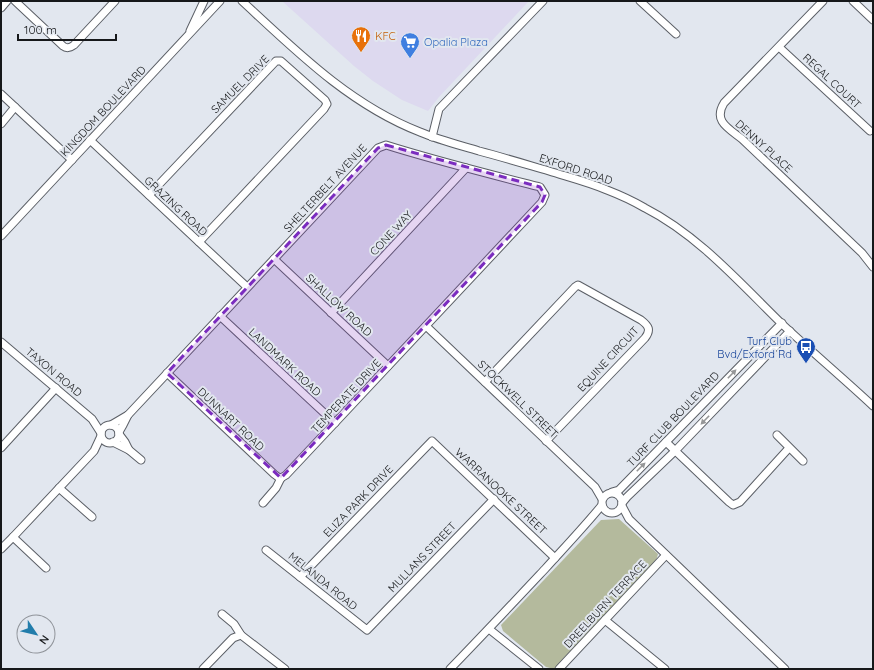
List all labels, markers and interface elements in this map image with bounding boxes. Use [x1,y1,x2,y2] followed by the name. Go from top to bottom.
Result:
[18,16,116,42] scale bar
[24,22,57,37] text: 100 m
[350,25,372,53] restaurant icon: KFC
[375,29,396,43] place label: KFC
[399,31,421,59] supermarket icon: Opalia Plaza
[424,35,488,49] place label: Opalia Plaza
[800,50,864,112] street label: REGAL COURT
[208,52,272,116] street label: SAMUEL DRIVE
[57,63,149,159] street label: KINGDOM BOULEVARD
[732,117,796,175] street label: DENNY PLACE
[280,141,370,235] street label: SHELTERBELT AVENUE
[538,151,615,187] street label: EXFORD ROAD
[142,173,211,239] street label: GRAZING ROAD
[367,208,415,258] street label: CONE WAY
[303,271,375,339] street label: SHALLOW ROAD
[574,323,642,395] street label: EQUINE CIRCUIT
[246,325,324,399] street label: LANDMARK ROAD
[717,334,792,361] place label: Turf Club Bvd/Exford Rd
[795,336,817,364] bus stop icon: Turf Club Bvd/Exford Rd
[23,344,85,400] street label: TAXON ROAD
[308,356,384,436] street label: TEMPERATE DRIVE
[475,357,561,441] street label: STOCKWELL STREET
[624,368,722,469] street label: TURF CLUB BOULEVARD
[727,370,736,379] one-way arrow
[195,384,267,454] street label: DUNNART ROAD
[700,415,710,425] one-way arrow
[452,445,550,537] street label: WARRANOOKE STREET
[320,462,396,540] street label: ELIZA PARK DRIVE
[636,463,646,472] one-way arrow
[385,519,459,595] street label: MULLANS STREET
[286,549,360,613] street label: MELANDA ROAD
[561,557,649,651] street label: DREELBURN TERRACE
[16,614,56,654] north arrow
[36,632,52,647] text: N

